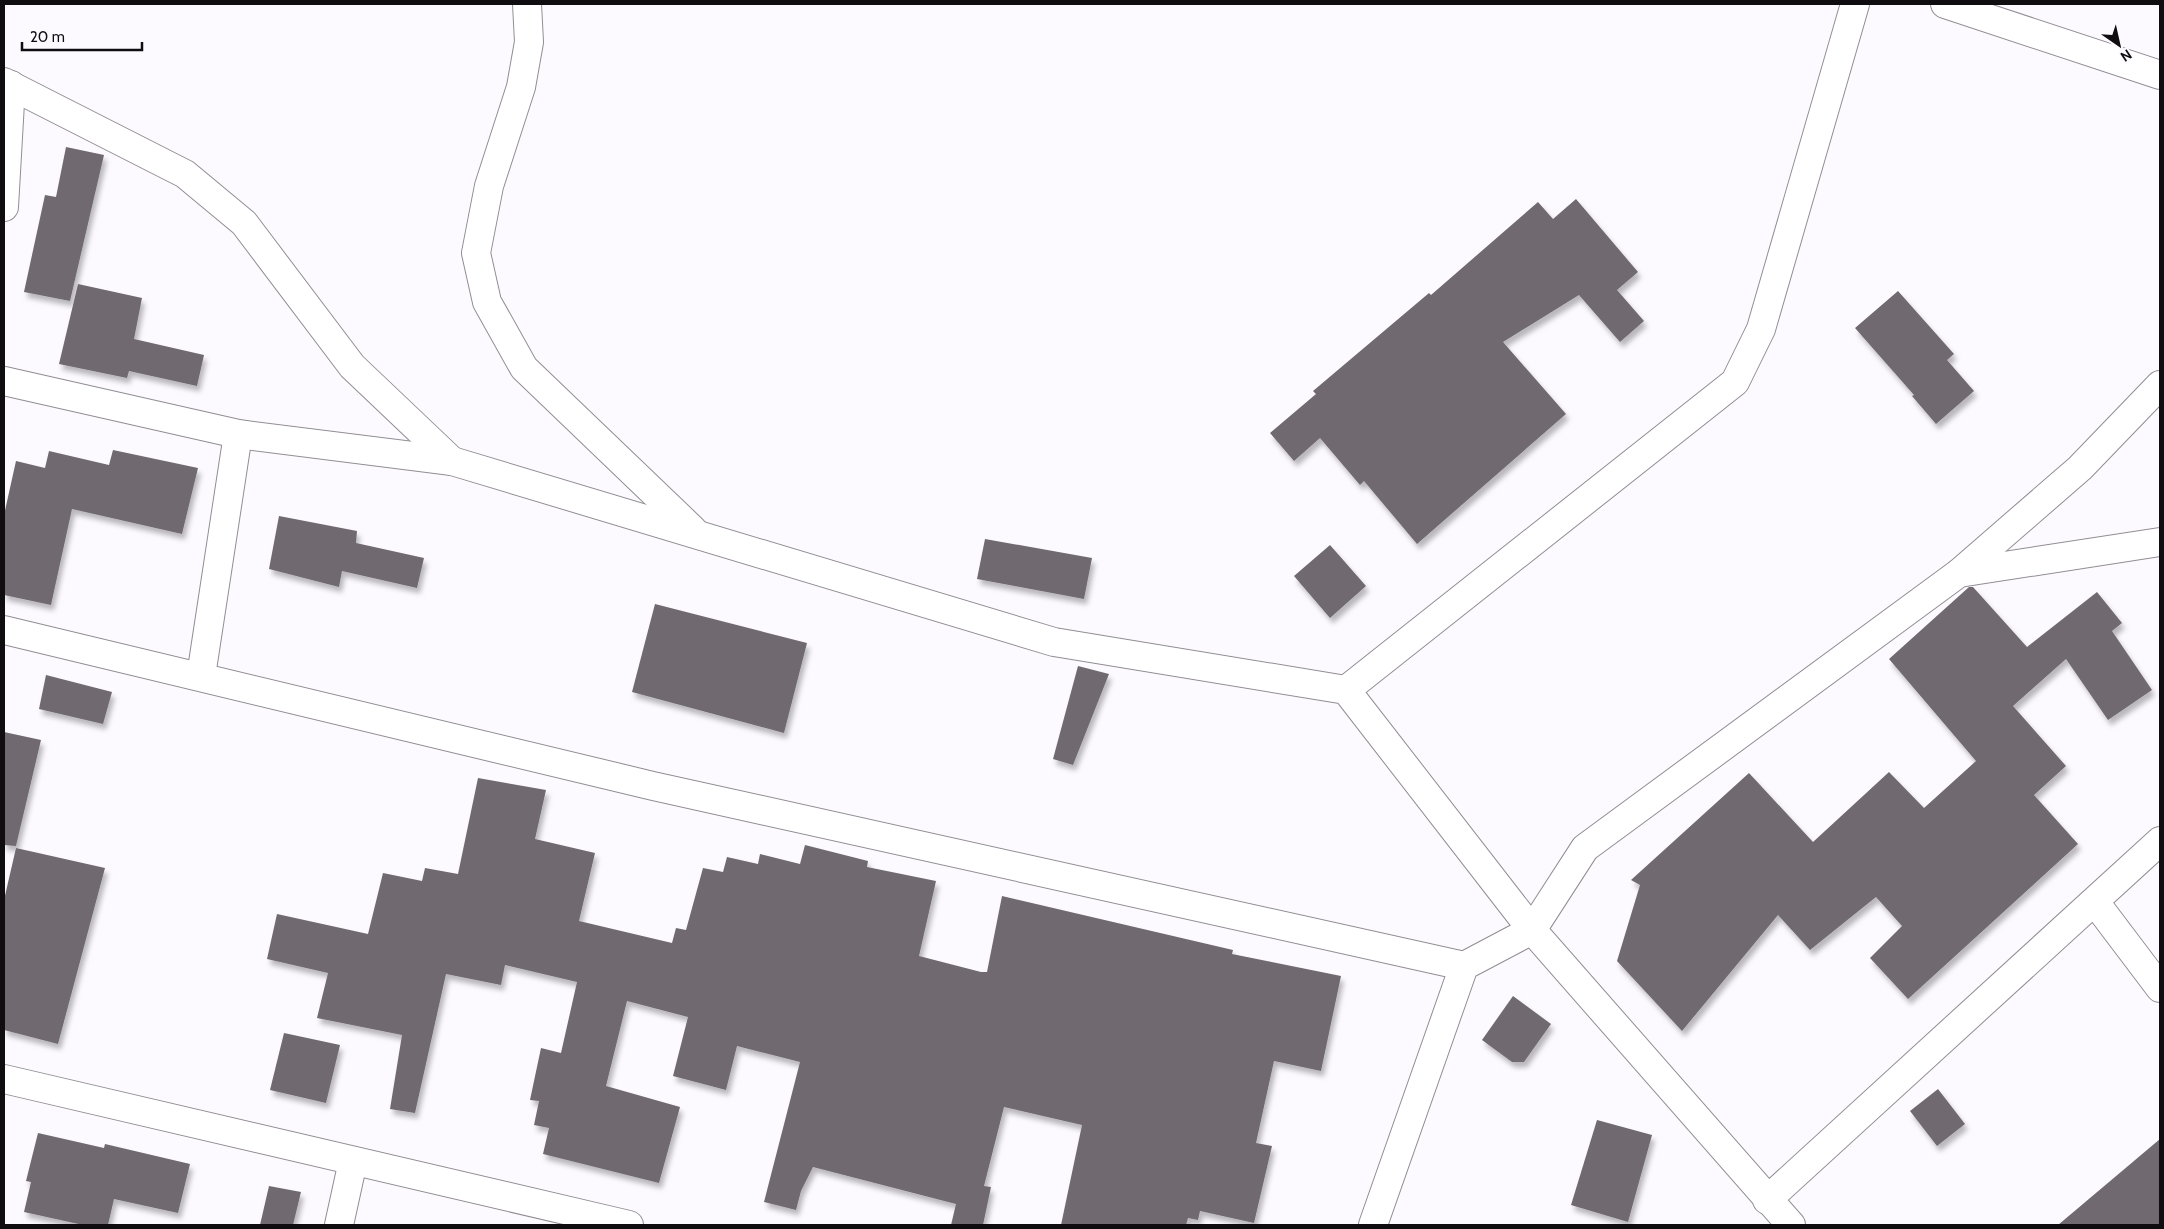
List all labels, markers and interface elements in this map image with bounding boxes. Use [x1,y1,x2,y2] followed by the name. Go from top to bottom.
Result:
[22,20,142,52] scale bar
[2094,20,2144,70] north arrow
[30,28,65,46] text: 20 m
[2117,46,2135,66] text: N

